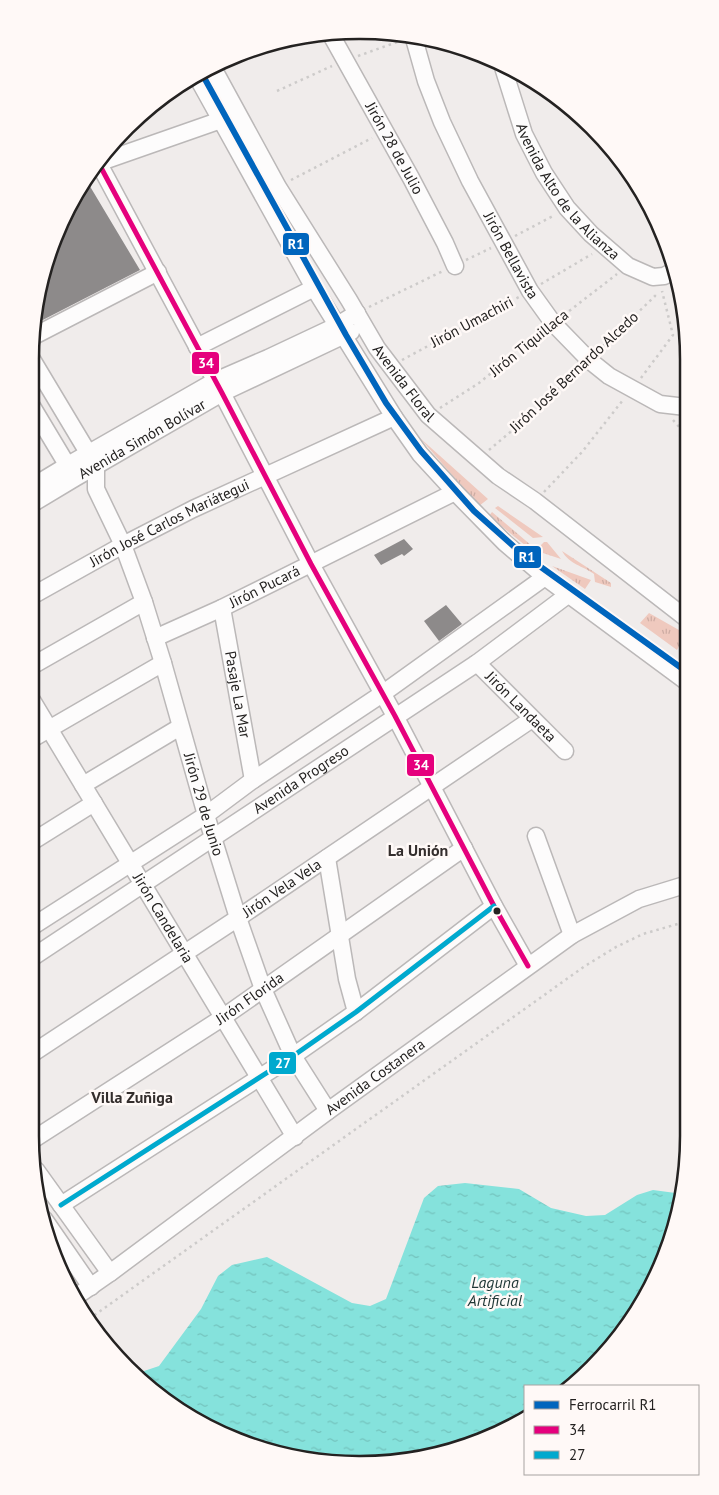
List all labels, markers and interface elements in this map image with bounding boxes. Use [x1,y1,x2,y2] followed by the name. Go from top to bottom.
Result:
[361,98,428,198] street label: Jirón 28 de Julio
[512,121,624,264] street label: Avenida Alto de la Alianza
[479,207,543,303] street label: Jirón Bellavista
[282,232,310,256] line badge: R1
[288,235,304,253] text: R1
[426,292,517,352] street label: Jirón Umachiri
[485,305,572,381] street label: Jirón Tiquillaca
[505,307,642,437] street label: Jirón José Bernardo Alcedo
[369,340,439,426] street label: Avenida Floral
[191,351,220,375] line badge: 34
[198,354,214,372] text: 34
[75,394,209,483] street label: Avenida Simón Bolívar
[85,475,252,571] street label: Jirón José Carlos Mariátegui
[513,545,542,569] line badge: R1
[519,548,535,566] text: R1
[225,561,303,612] street label: Jirón Pucará
[221,649,255,740] street label: Pasaje La Mar
[481,666,561,746] street label: Jirón Landaeta
[249,741,352,818] street label: Avenida Progreso
[180,749,228,858] street label: Jirón 29 de Junio
[406,753,435,777] line badge: 34
[413,756,429,774] text: 34
[388,840,448,860] district label: La Unión
[238,854,325,922] street label: Jirón Vela Vela
[129,868,198,966] street label: Jirón Candelaria
[492,906,502,916] unlabelled marker
[211,968,287,1029] street label: Jirón Florida
[321,1034,428,1119] street label: Avenida Costanera
[268,1051,297,1075] line badge: 27
[275,1054,291,1072] text: 27
[90,1087,173,1107] district label: Villa Zuñiga
[467,1272,523,1310] water label: Laguna Artificial
[524,1385,699,1475] legend
[569,1395,657,1414] text: Ferrocarril R1
[569,1420,585,1439] text: 34
[569,1445,585,1464] text: 27

